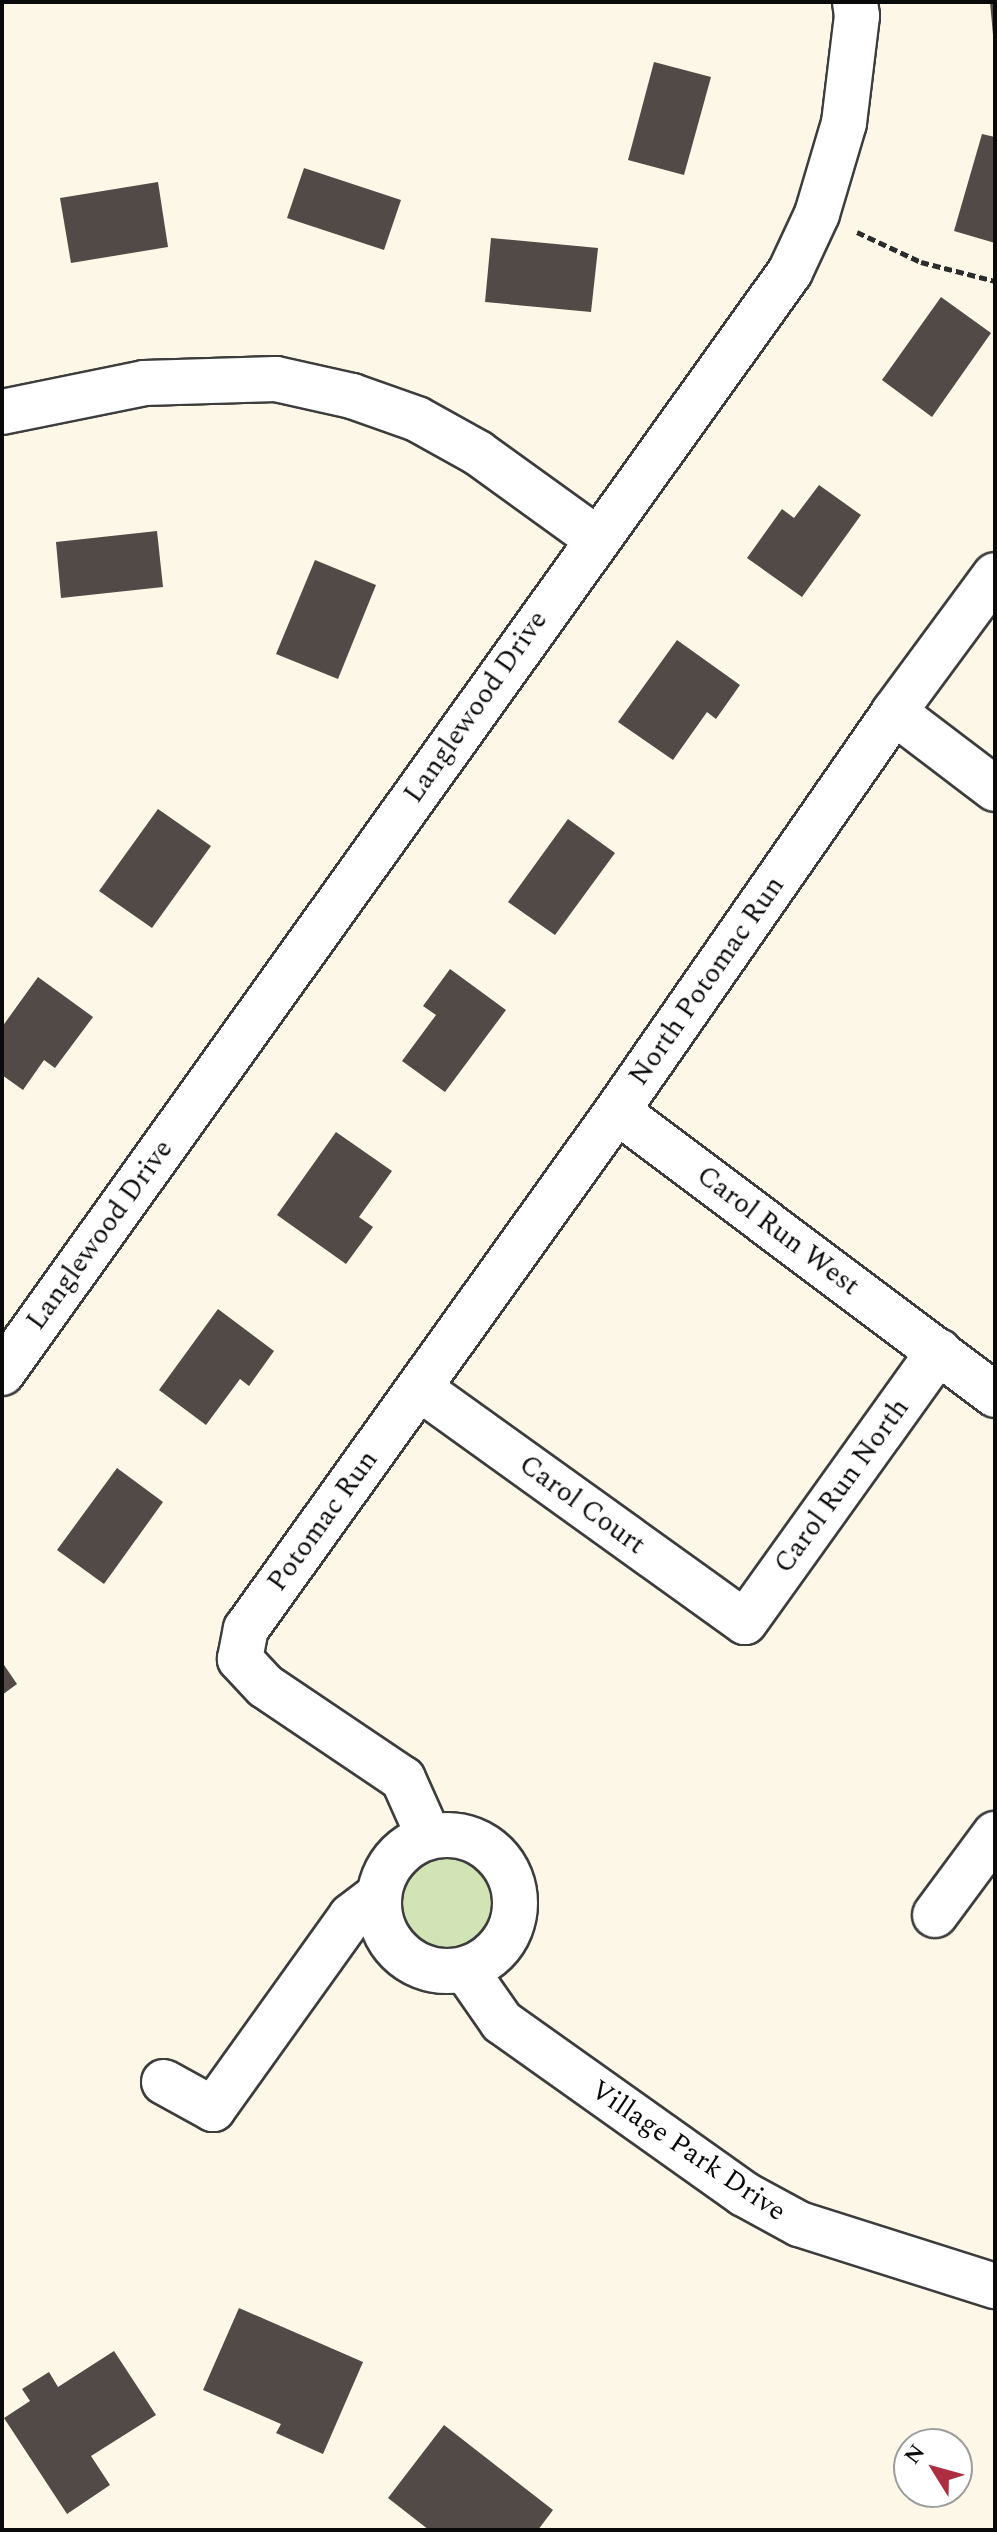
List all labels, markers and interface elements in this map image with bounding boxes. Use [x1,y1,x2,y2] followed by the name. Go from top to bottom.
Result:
[397,604,555,810] street label: Langlewood Drive
[622,870,792,1092] street label: North Potomac Run
[20,1133,180,1337] street label: Langlewood Drive
[690,1159,866,1303] street label: Carol Run West
[767,1392,917,1580] street label: Carol Run North
[261,1444,385,1598] street label: Potomac Run
[512,1448,652,1562] street label: Carol Court
[584,2073,792,2229] street label: Village Park Drive
[893,2428,973,2508] north arrow
[896,2437,934,2472] text: N

